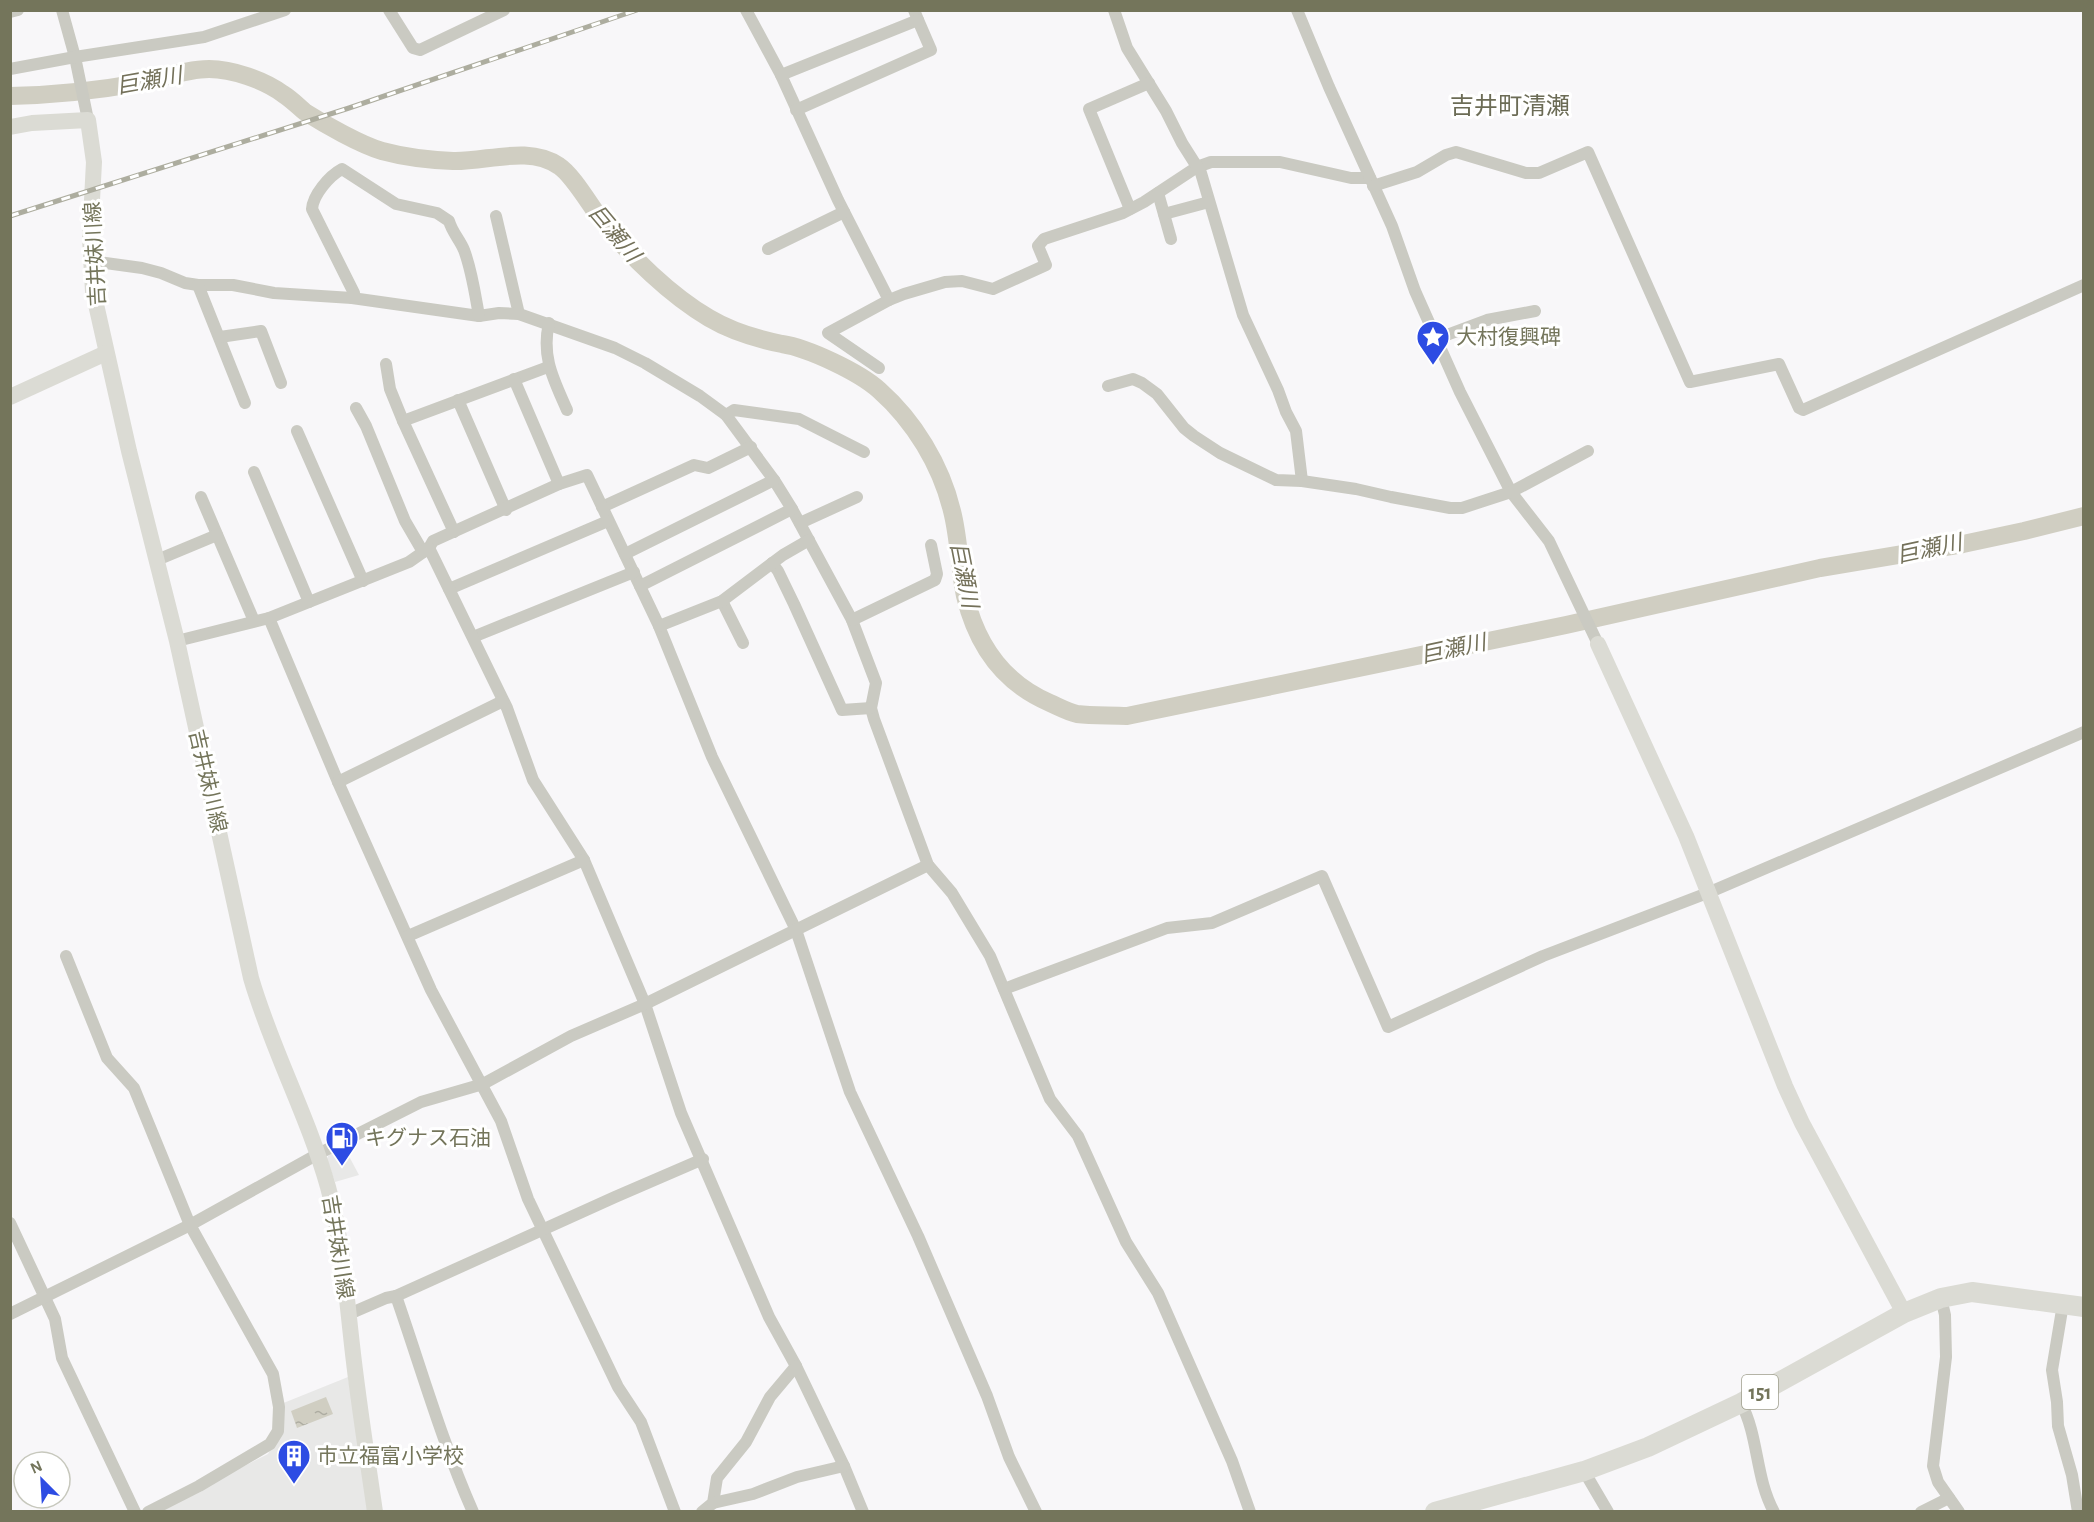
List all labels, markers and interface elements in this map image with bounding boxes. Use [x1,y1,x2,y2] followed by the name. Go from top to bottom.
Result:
[115,63,186,98] water label: 巨瀬川
[1450,93,1570,119] district label: 吉井町清瀬
[81,201,109,307] street label: 吉井妹川線
[585,201,646,268] water label: 巨瀬川
[1415,319,1451,366] place icon: 大村復興碑
[1456,326,1561,348] place label: 大村復興碑
[1894,530,1966,567] water label: 巨瀬川
[947,540,982,612] water label: 巨瀬川
[1418,630,1490,667] water label: 巨瀬川
[185,727,231,835] street label: 吉井妹川線
[324,1120,360,1167] fuel station icon: キグナス石油
[365,1127,491,1149] place label: キグナス石油
[319,1193,357,1301] street label: 吉井妹川線
[1742,1375,1778,1409] road number: 151
[276,1438,312,1485] building icon: 市立福富小学校
[317,1445,464,1467] place label: 市立福富小学校
[12,1450,72,1510] north arrow
[28,1458,45,1477] text: N

